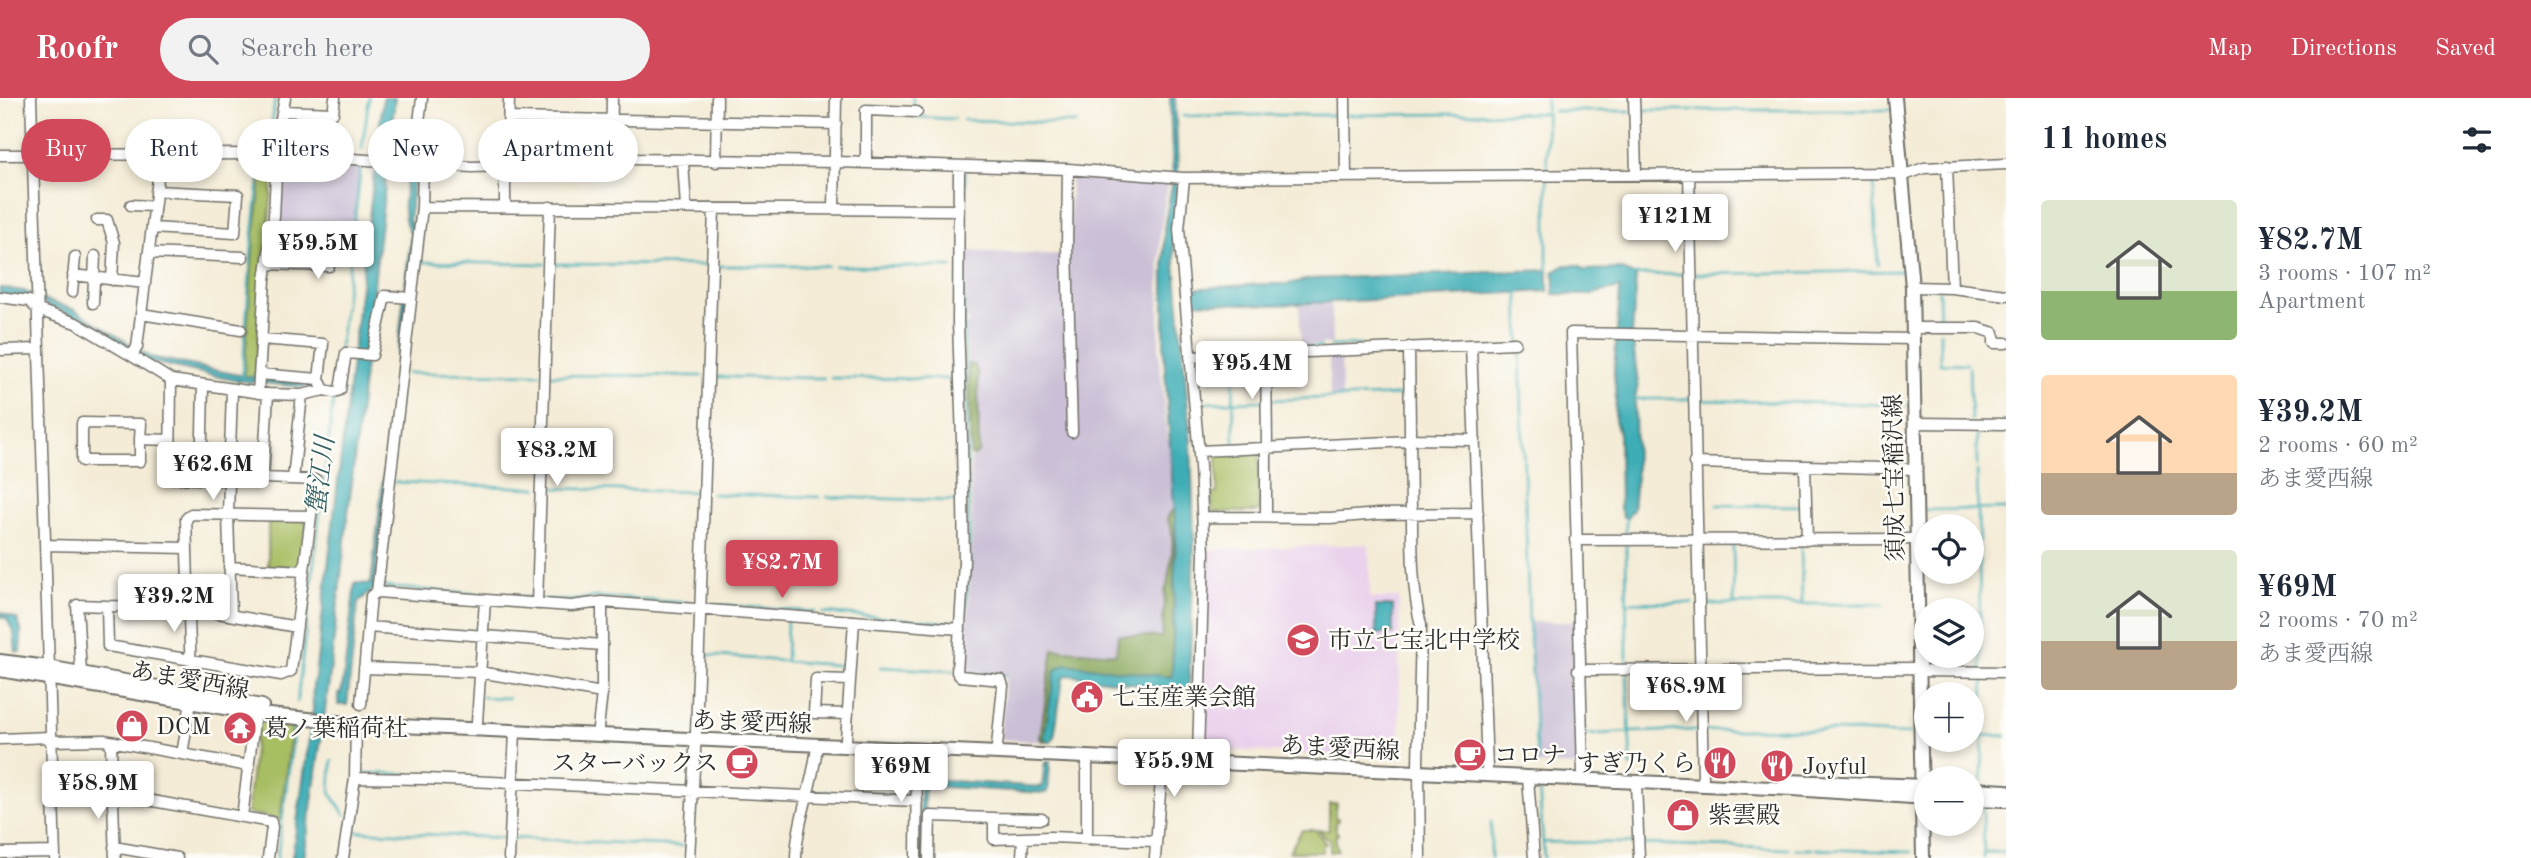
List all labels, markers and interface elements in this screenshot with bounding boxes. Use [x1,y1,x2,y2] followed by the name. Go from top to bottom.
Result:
[160,18,650,81] search box
[184,30,222,68] icon: search
[35,33,118,66] text: Roofr
[240,36,373,62] text: Search here
[2208,37,2252,61] text: Map
[2290,37,2397,61] text: Directions
[2435,37,2496,61] text: Saved
[21,119,111,182] chip: Buy
[125,119,223,182] chip: Rent
[237,119,354,182] chip: Filters
[368,119,464,182] chip: New
[478,119,638,182] chip: Apartment
[2458,121,2496,159] icon: filters
[2041,125,2167,155] text: 11 homes
[1626,194,1724,254] pin: ¥121M
[1638,205,1712,228] text: ¥121M
[261,222,375,281] pin: ¥59.5M
[2258,226,2363,256] text: ¥82.7M
[2097,228,2181,312] icon: home
[278,232,358,255] text: ¥59.5M
[2258,262,2431,285] text: 3 rooms · 107 m²
[2258,290,2366,313] text: Apartment
[1195,342,1309,401] pin: ¥95.4M
[1212,352,1292,375] text: ¥95.4M
[1880,394,1909,562] street label: 須成七宝稲沢線
[2258,398,2363,428] text: ¥39.2M
[2097,403,2181,487] icon: home
[500,428,614,488] pin: ¥83.2M
[302,432,340,516] water label: 蟹江川
[2258,434,2418,457] text: 2 rooms · 60 m²
[517,439,597,462] text: ¥83.2M
[156,442,270,502] pin: ¥62.6M
[173,453,253,476] text: ¥62.6M
[2258,468,2373,491] text: あま愛西線
[1914,514,1984,836] map controls
[1914,514,1984,584] button: locate
[725,540,839,600] pin: ¥82.7M
[742,551,822,574] text: ¥82.7M
[2258,573,2337,603] text: ¥69M
[117,574,231,634] pin: ¥39.2M
[2097,578,2181,662] icon: home
[134,585,214,608] text: ¥39.2M
[1914,598,1984,668] button: layers
[2258,609,2418,632] text: 2 rooms · 70 m²
[1284,621,1322,659] school or university icon: 市立七宝北中学校
[1328,627,1520,654] place label: 市立七宝北中学校
[2258,643,2373,666] text: あま愛西線
[128,657,251,704] street label: あま愛西線
[1629,664,1743,724] pin: ¥68.9M
[1646,675,1726,698] text: ¥68.9M
[1068,678,1106,716] public building icon: 七宝産業会館
[1914,682,1984,752] button: +
[1112,684,1256,711] place label: 七宝産業会館
[113,707,151,745] shop icon: DCM
[692,707,812,738] street label: あま愛西線
[221,709,259,747] temple icon: 葛ノ葉稲荷社
[264,715,408,742] place label: 葛ノ葉稲荷社
[156,716,211,740] place label: DCM
[1279,732,1401,765] street label: あま愛西線
[1451,736,1489,774] cafe icon: コロナ
[1117,740,1231,799] pin: ¥55.9M
[723,744,761,782] cafe icon: スターバックス
[860,744,942,804] pin: ¥69M
[1494,744,1566,769] place label: コロナ
[1701,744,1739,782] restaurant icon: すぎ乃くら
[1758,747,1796,785] restaurant icon: Joyful
[1134,750,1214,773] text: ¥55.9M
[1576,751,1696,777] place label: すぎ乃くら
[551,752,718,777] place label: スターバックス
[871,755,931,778] text: ¥69M
[1802,756,1867,780] place label: Joyful
[41,762,155,821] pin: ¥58.9M
[1914,766,1984,836] button: −
[58,772,138,795] text: ¥58.9M
[1664,796,1702,834] shop icon: 紫雲殿
[1708,802,1780,829] place label: 紫雲殿

